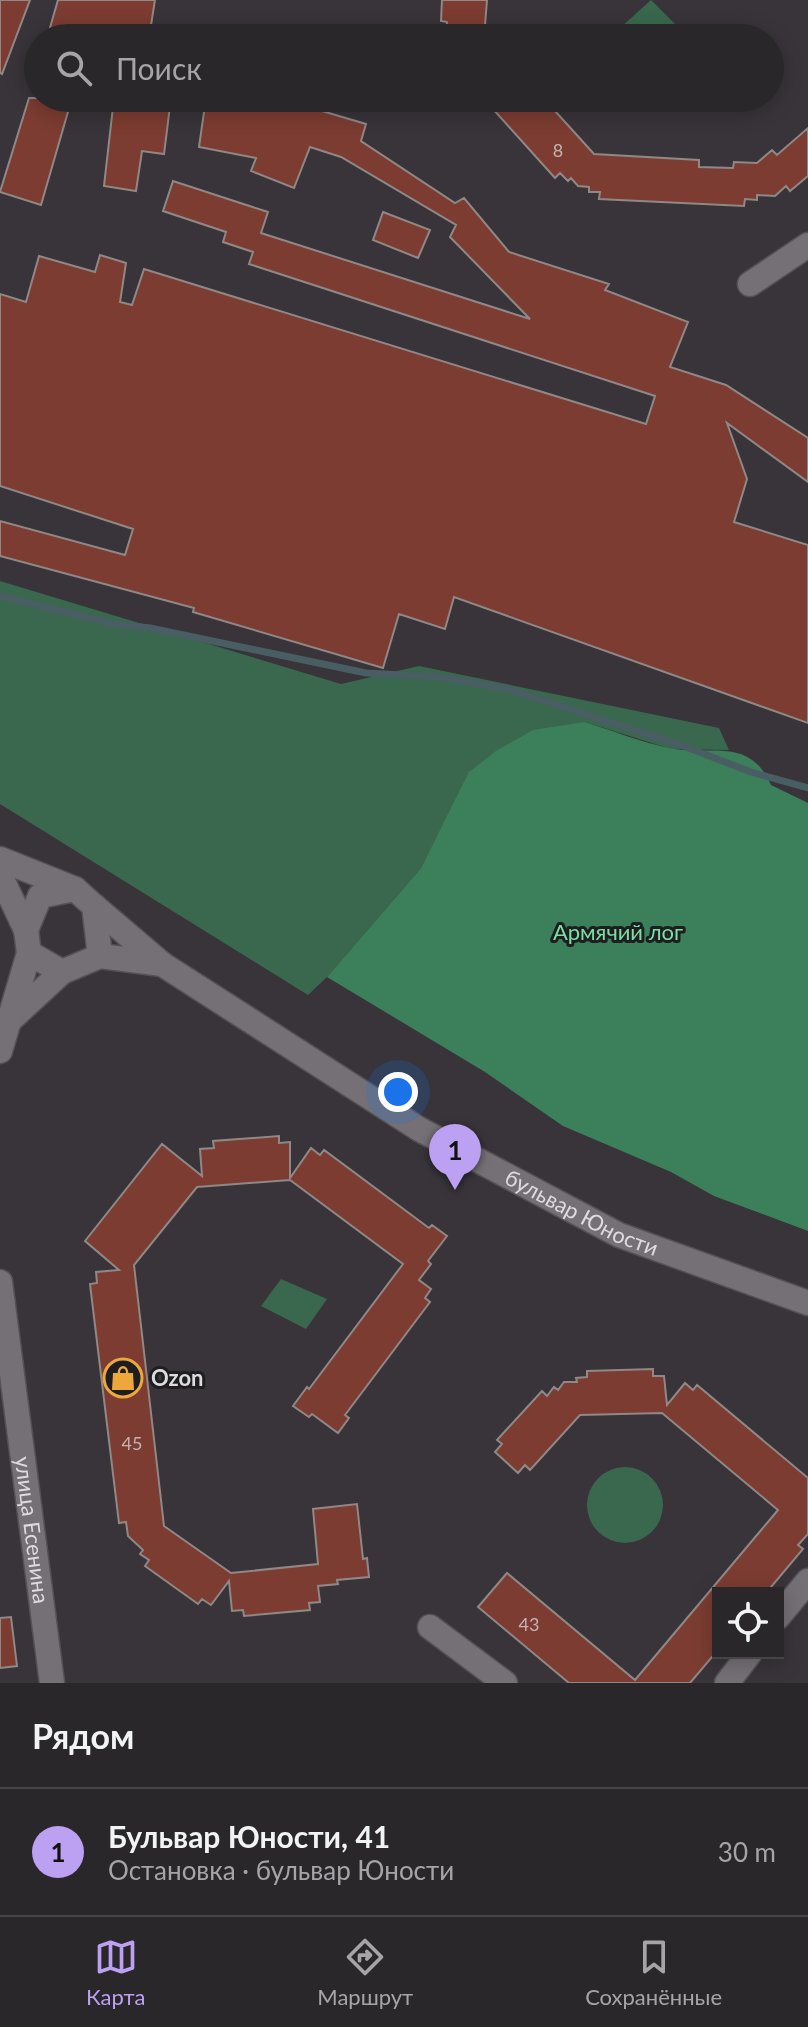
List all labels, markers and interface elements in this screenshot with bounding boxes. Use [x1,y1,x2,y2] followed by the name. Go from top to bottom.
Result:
[24,24,784,112] search box
[52,46,96,90] icon: search
[116,50,202,86] text: Поиск
[553,139,563,161] house number: 8
[553,918,683,945] park label: Армячий лог
[378,1072,418,1112] your location
[429,1124,481,1190] pin: 1
[501,1163,662,1261] street label: бульвар Юности
[102,1357,144,1399] shop icon: Ozon
[151,1364,204,1391] place label: Ozon
[122,1432,142,1454] house number: 45
[10,1455,56,1605] street label: улица Есенина
[712,1587,784,1659] map controls
[712,1587,784,1659] button: locate
[519,1613,539,1635] house number: 43
[32,1715,134,1756] text: Рядом
[108,1818,390,1854] text: Бульвар Юности, 41
[50,1836,66,1868] text: 1
[718,1836,776,1868] text: 30 m
[108,1854,454,1886] text: Остановка · бульвар Юности
[86,1935,145,2010] tab: Карта
[317,1935,413,2010] tab: Маршрут
[585,1935,722,2010] tab: Сохранённые

